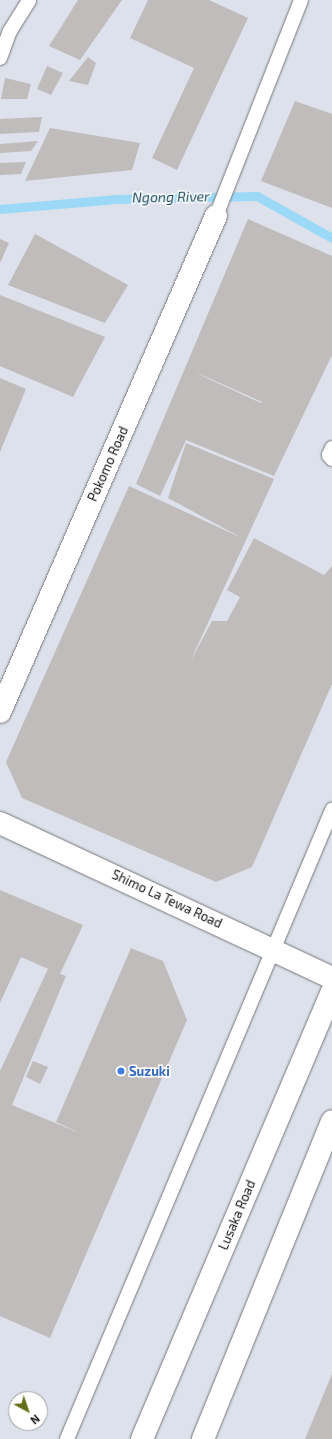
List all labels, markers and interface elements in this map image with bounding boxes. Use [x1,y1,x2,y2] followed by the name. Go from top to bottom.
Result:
[132,188,210,206] water label: Ngong River
[85,424,131,504] street label: Pokomo Road
[109,867,225,931] street label: Shimo La Tewa Road
[129,1063,170,1079] place label: Suzuki
[116,1066,126,1076] marker: Suzuki
[215,1178,259,1252] street label: Lusaka Road
[8,1391,48,1431] north arrow
[28,1412,43,1427] text: N

